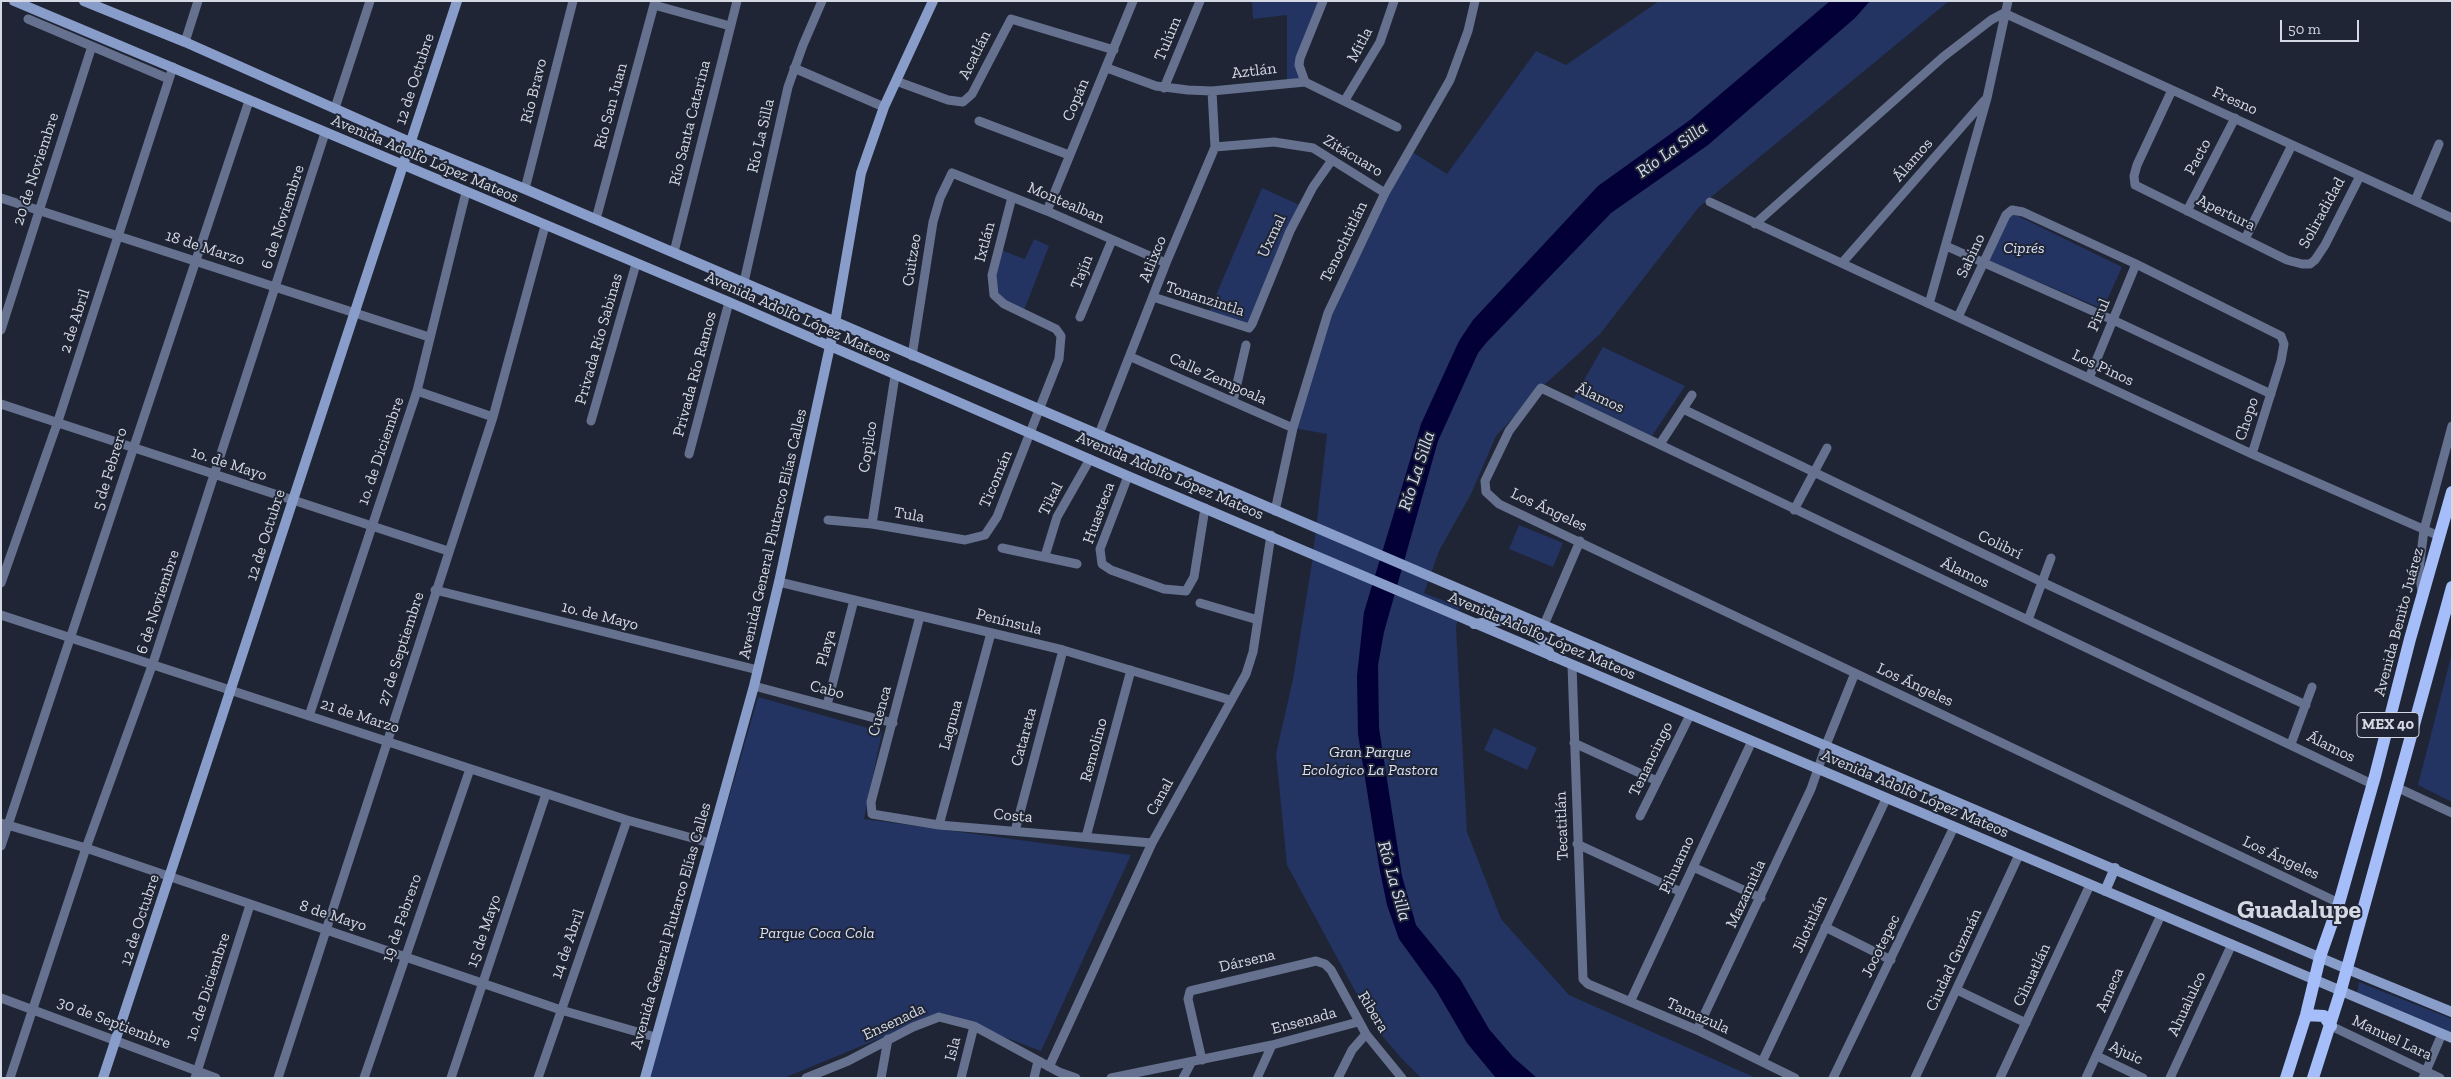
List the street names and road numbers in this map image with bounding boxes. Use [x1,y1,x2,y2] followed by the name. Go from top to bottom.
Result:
[1150,14,1186,64] street label: Tulúm
[1343,24,1377,66] street label: Mitla
[955,27,995,83] street label: Acatlán
[391,31,439,127] street label: 12 de Octubre
[517,57,551,125] street label: Río Bravo
[665,58,715,188] street label: Río Santa Catarina
[1231,59,1277,83] street label: Aztlán
[590,61,632,151] street label: Río San Juan
[1059,76,1093,124] street label: Copán
[2209,83,2261,119] street label: Fresno
[743,97,779,175] street label: Río La Silla
[9,110,63,228] street label: 20 de Noviembre
[328,111,522,207] street label: Avenida Adolfo López Mateos
[1320,131,1386,181] street label: Zitácuaro
[1889,134,1937,186] street label: Álamos
[2181,136,2215,178] street label: Pacto
[257,163,309,271] street label: 6 de Noviembre
[2295,174,2349,252] street label: Soliradidad
[1025,178,1107,228] street label: Montealban
[2194,191,2258,235] street label: Apertura
[1316,198,1372,286] street label: Tenochtitlán
[1254,211,1290,261] street label: Uxmal
[970,220,1000,264] street label: Ixtlán
[163,226,247,270] street label: 18 de Marzo
[1952,231,1990,281] street label: Sabino
[898,232,926,288] street label: Cuitzeo
[1135,233,1171,285] street label: Atlixco
[1067,252,1097,292] street label: Tajín
[702,267,894,367] street label: Avenida Adolfo López Mateos
[571,271,627,407] street label: Privada Río Sabinas
[1163,277,1247,321] street label: Tonanzintla
[56,287,94,355] street label: 2 de Abril
[2084,296,2114,334] street label: Pirul
[669,309,721,439] street label: Privada Río Ramos
[2069,345,2137,391] street label: Los Pinos
[1166,349,1270,409] street label: Calle Zempoala
[1573,378,1627,418] street label: Álamos
[354,394,408,508] street label: 1o. de Diciembre
[2231,395,2263,443] street label: Chopo
[735,407,811,661] street label: Avenida General Plutarco Elías Calles
[854,420,882,474] street label: Copilco
[88,425,132,513] street label: 5 de Febrero
[1073,428,1267,524] street label: Avenida Adolfo López Mateos
[189,443,269,485] street label: 1o. de Mayo
[975,447,1017,511] street label: Ticomán
[1035,479,1067,519] street label: Tikal
[1079,480,1119,546] street label: Huasteca
[1508,484,1590,536] street label: Los Ángeles
[242,487,290,583] street label: 12 de Octubre
[892,503,926,527] street label: Tula
[1975,526,2025,564] street label: Colibrí
[2370,546,2428,698] street label: Avenida Benito Juárez
[132,548,184,656] street label: 6 de Noviembre
[1938,553,1992,593] street label: Álamos
[1445,588,1639,684] street label: Avenida Adolfo López Mateos
[374,590,428,708] street label: 27 de Septiembre
[560,597,640,635] street label: 1o. de Mayo
[974,605,1044,639] street label: Península
[812,628,840,668] street label: Playa
[1874,659,1956,711] street label: Los Ángeles
[808,676,846,704] street label: Cabo
[864,684,896,738] street label: Cuenca
[318,694,402,738] street label: 21 de Marzo
[935,698,967,752] street label: Laguna
[1007,706,1041,768] street label: Catarata
[2357,712,2419,738] road number: MEX 40
[1076,716,1112,784] street label: Remolino
[1625,719,1677,799] street label: Tenancingo
[2304,727,2358,767] street label: Álamos
[1818,746,2012,842] street label: Avenida Adolfo López Mateos
[1142,775,1178,819] street label: Canal
[1551,791,1573,861] street label: Tecatitlán
[626,800,716,1052] street label: Avenida General Plutarco Elías Calles
[993,805,1033,827] street label: Costa
[2240,832,2322,884] street label: Los Ángeles
[1655,833,1699,897] street label: Pihuamo
[1722,857,1770,931] street label: Mazamitla
[378,871,426,965] street label: 19 de Febrero
[116,872,164,968] street label: 12 de Octubre
[463,892,505,970] street label: 15 de Mayo
[1788,892,1832,956] street label: Jilotitlán
[297,896,369,936] street label: 8 de Mayo
[547,906,589,982] street label: 14 de Abril
[1922,906,1986,1014] street label: Ciudad Guzmán
[1857,911,1905,981] street label: Jocotepec
[181,930,235,1044] street label: 1o. de Diciembre
[2009,940,2055,1010] street label: Cihuatlán
[1217,945,1277,977] street label: Dársena
[2092,965,2128,1015] street label: Ameca
[2164,969,2210,1039] street label: Ahualulco
[1353,988,1393,1036] street label: Ribera
[55,993,173,1053] street label: 30 de Septiembre
[1663,994,1733,1038] street label: Tamazula
[860,999,928,1045] street label: Ensenada
[1269,1003,1339,1039] street label: Ensenada
[2349,1011,2435,1065] street label: Manuel Lara
[941,1035,965,1063] street label: Isla
[2106,1037,2146,1069] street label: Ajuic

